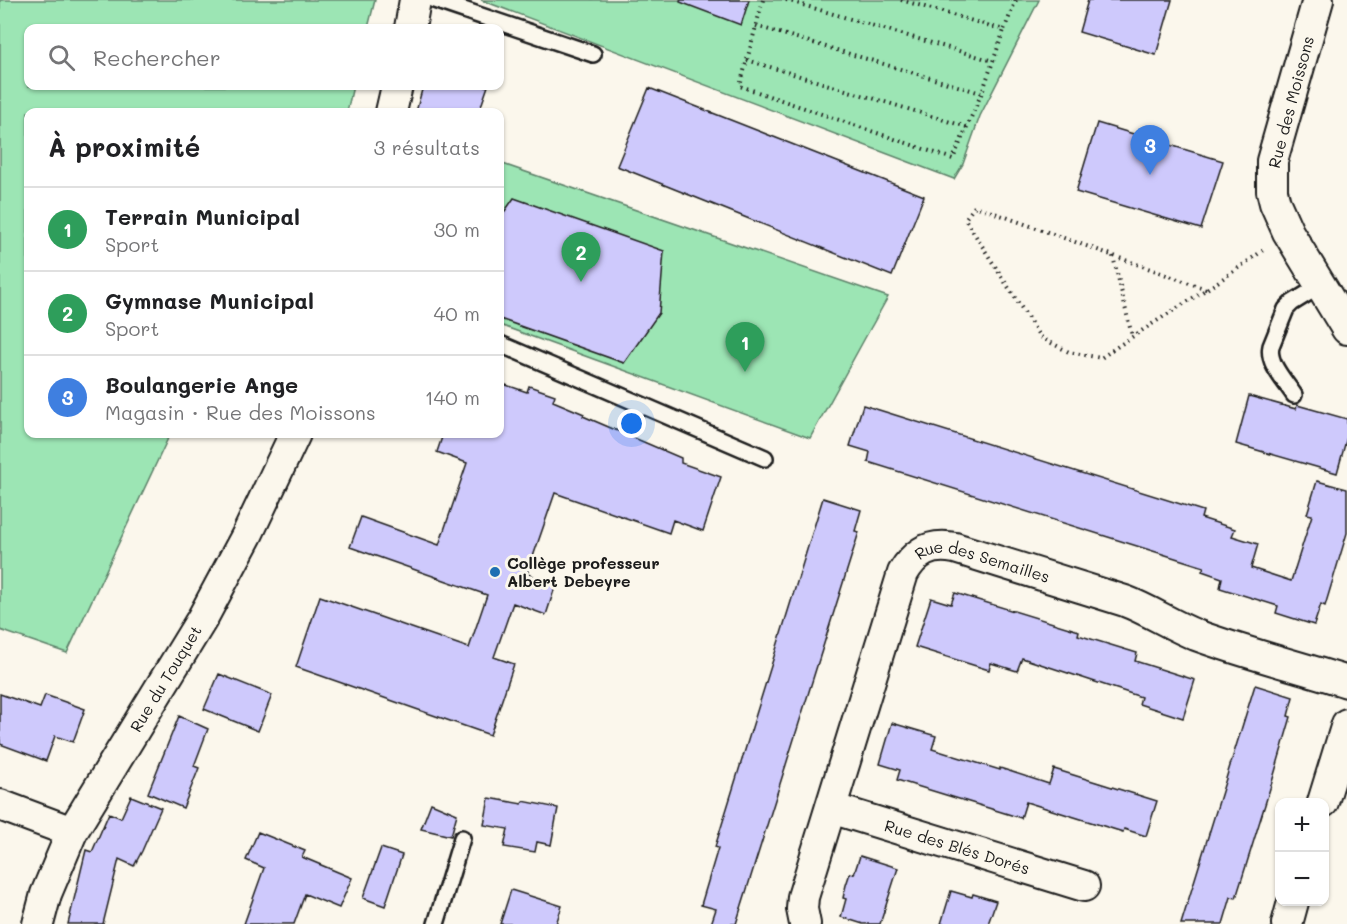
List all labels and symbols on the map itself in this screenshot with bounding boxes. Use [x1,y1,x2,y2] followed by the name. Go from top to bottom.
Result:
[1263,34,1318,170] street label: Rue des Moissons
[1130,126,1170,175] pin: 3
[562,232,600,282] pin: 2
[726,322,764,372] pin: 1
[617,409,646,438] your location
[910,535,1052,587] street label: Rue des Semailles
[507,552,660,591] place label: Collège professeur Albert Debeyre
[488,565,502,579] marker: Collège professeur Albert Debeyre
[125,621,206,736] street label: Rue du Touquet
[882,814,1032,879] street label: Rue des Blés Dorés

